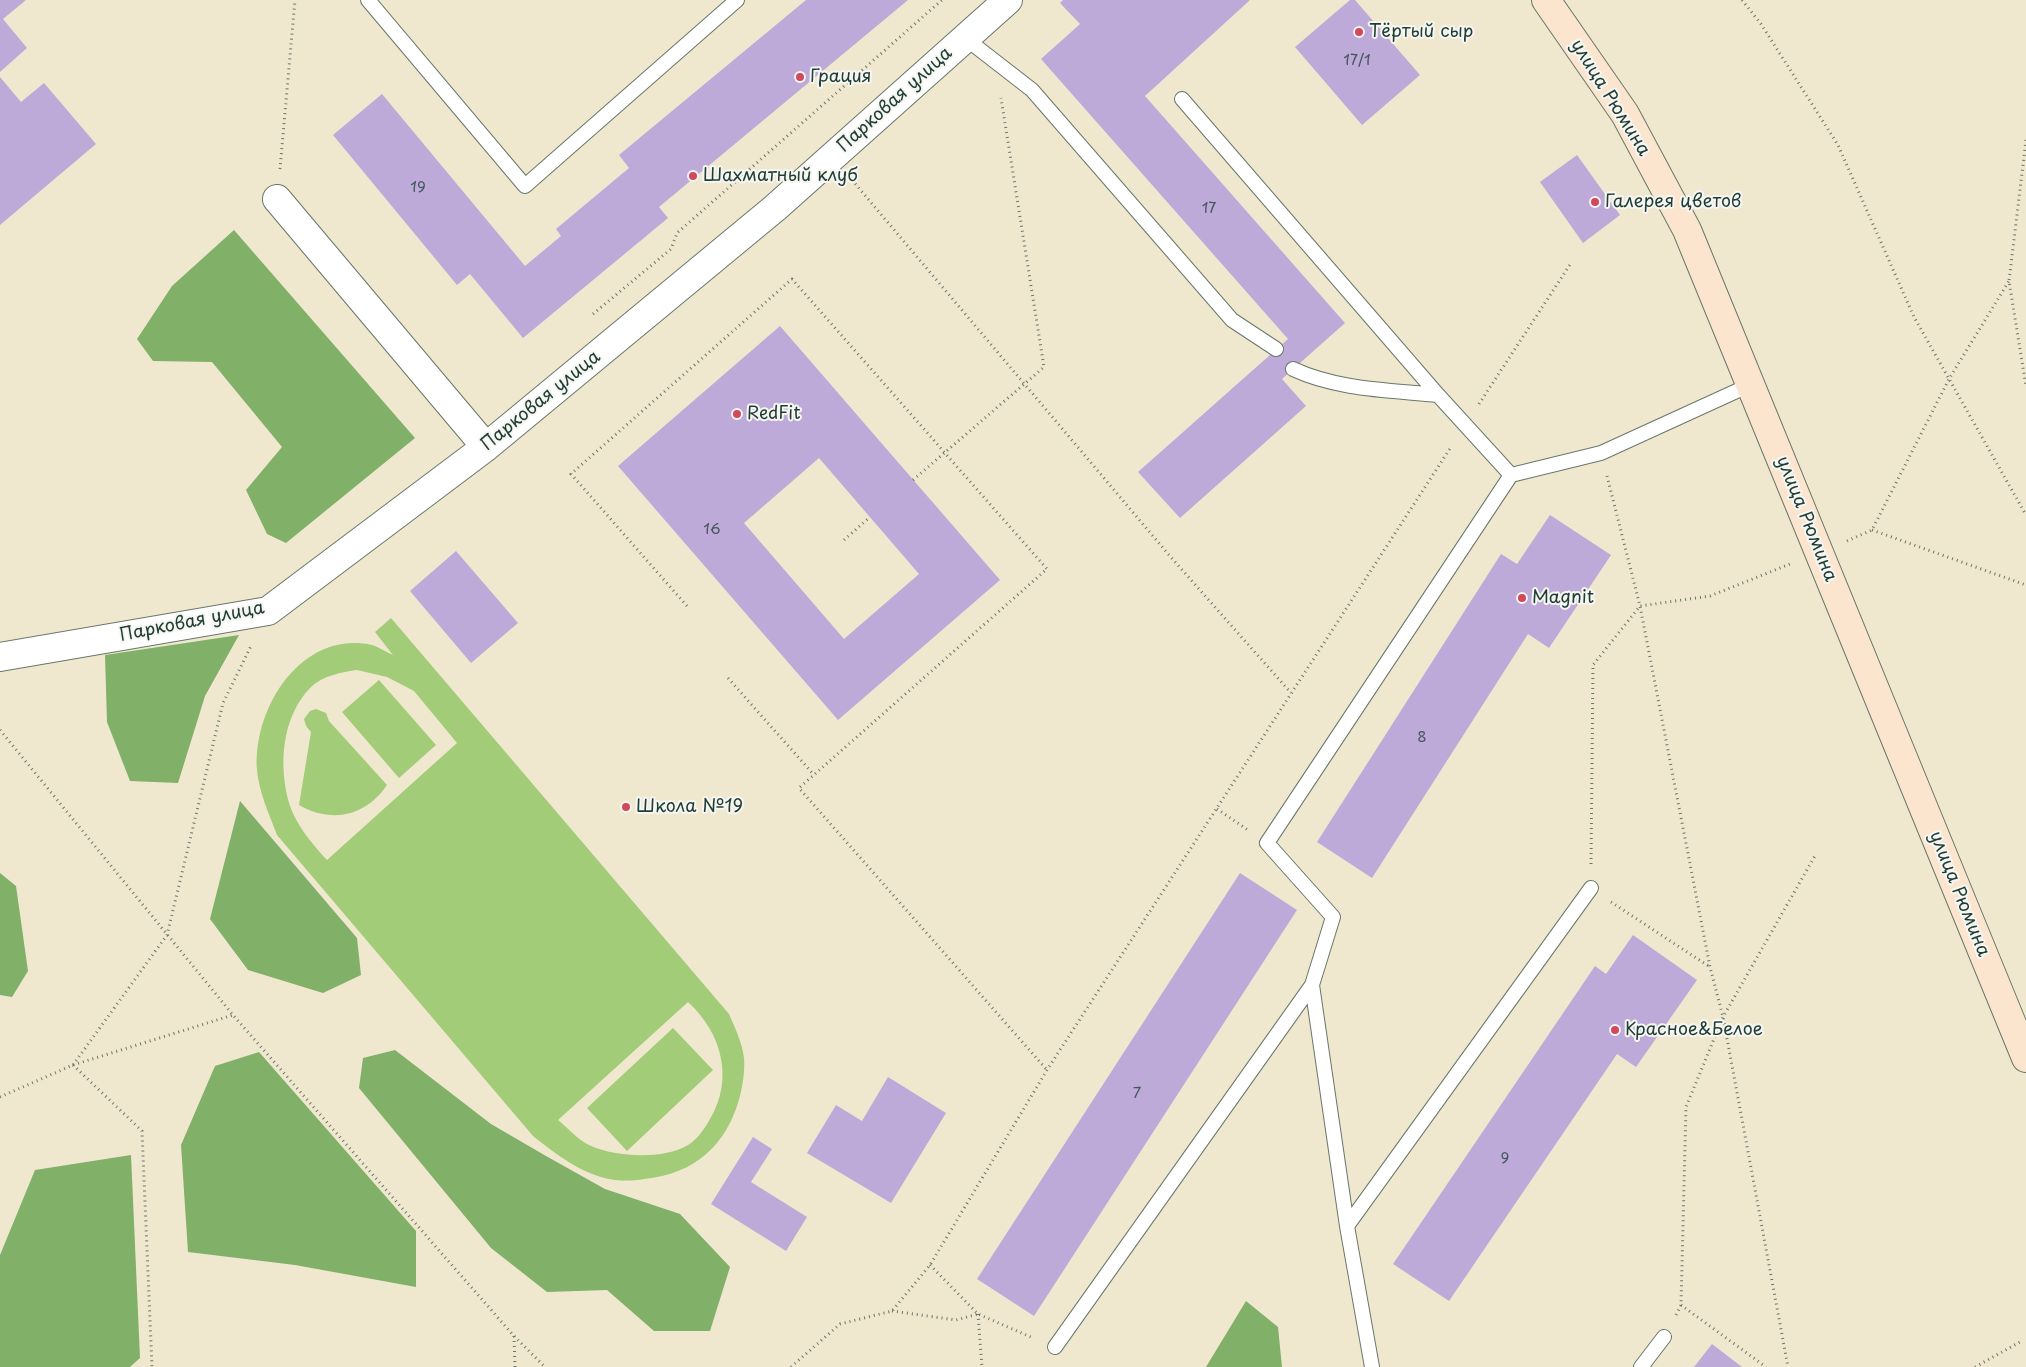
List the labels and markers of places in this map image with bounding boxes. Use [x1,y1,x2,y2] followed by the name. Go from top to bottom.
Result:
[1369,21,1473,43] place label: Тёртый сыр
[1353,26,1365,38] marker: Тёртый сыр
[810,66,872,88] place label: Грация
[794,71,806,83] marker: Грация
[703,165,858,187] place label: Шахматный клуб
[687,170,699,182] marker: Шахматный клуб
[1605,191,1741,213] place label: Галерея цветов
[1589,196,1601,208] marker: Галерея цветов
[747,403,800,425] place label: RedFit
[731,408,743,420] marker: RedFit
[1532,587,1594,609] place label: Magnit
[1516,592,1528,604] marker: Magnit
[636,796,743,818] place label: Школа №19
[620,801,632,813] marker: Школа №19
[1625,1019,1763,1041] place label: Красное&Белое
[1609,1024,1621,1036] marker: Красное&Белое

